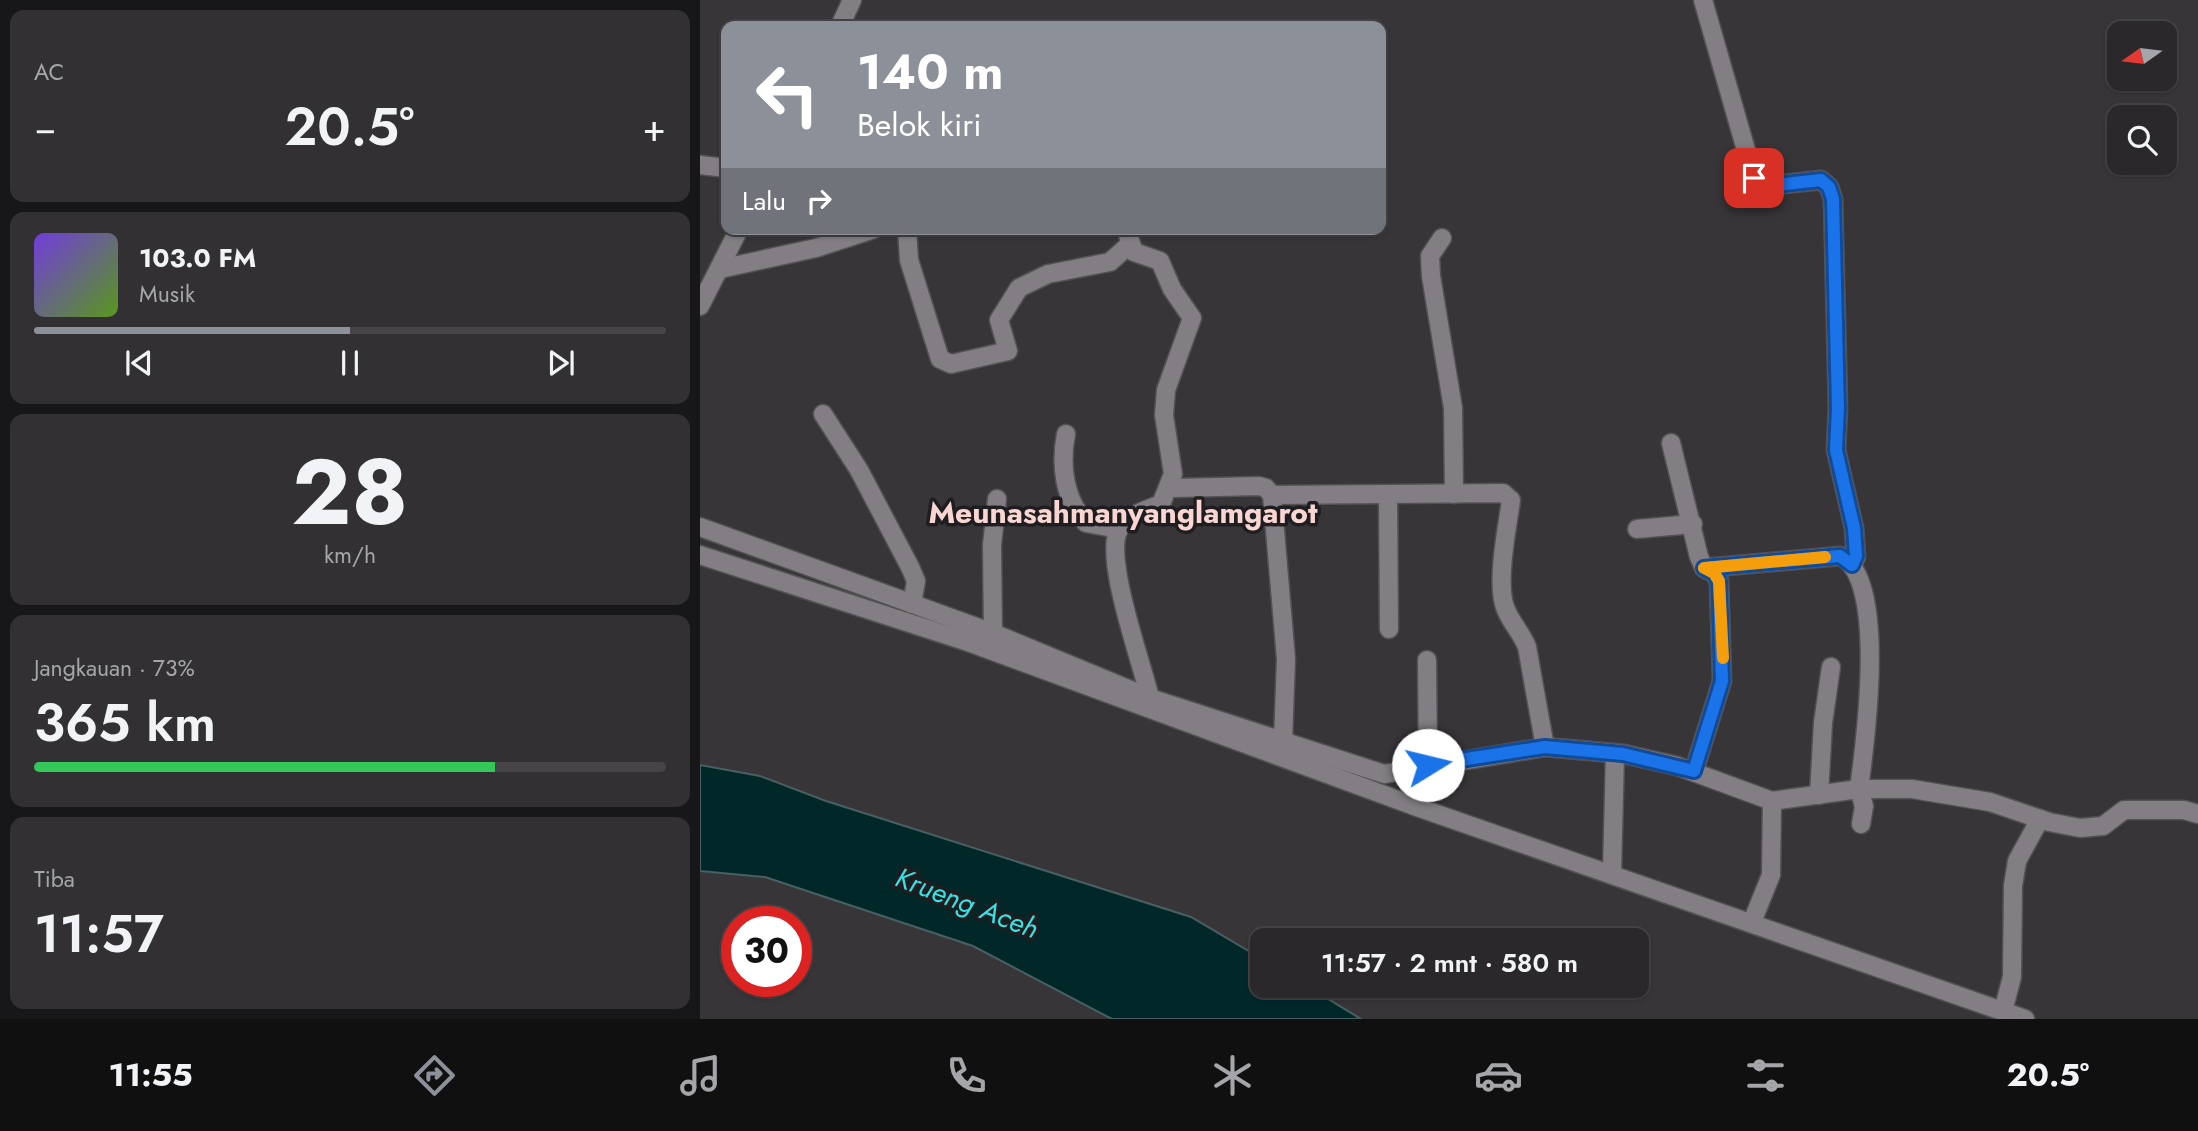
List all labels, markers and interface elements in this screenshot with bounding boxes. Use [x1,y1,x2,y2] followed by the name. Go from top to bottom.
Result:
[2107,21,2177,91] north arrow
[2107,21,2177,175] map controls
[857,37,1003,107] text: 140 m
[742,49,833,140] icon: left
[34,55,64,89] text: AC
[285,89,414,165] text: 20.5°
[34,100,56,155] text: −
[643,100,666,155] text: +
[857,102,982,148] text: Belok kiri
[2107,105,2177,175] button: search
[1724,148,1784,208] pin
[1735,159,1773,197] icon: arrive
[742,182,786,220] text: Lalu
[800,182,838,220] icon: right
[139,239,256,277] text: 103.0 FM
[139,277,195,311] text: Musik
[120,344,158,382] icon: previous
[331,344,369,382] icon: pause
[542,344,580,382] icon: next
[292,427,408,558] text: 28
[928,491,1318,534] district label: Meunasahmanyanglamgarot
[324,538,376,572] text: km/h
[34,651,195,685] text: Jangkauan · 73%
[34,685,216,761] text: 365 km
[1391,728,1465,802] position arrow
[890,857,1044,949] water label: Krueng Aceh
[34,862,75,896] text: Tiba
[34,896,164,972] text: 11:57
[721,906,812,997] speed limit sign: 30
[1321,944,1578,982] text: 11:57 · 2 mnt · 580 m
[410,1051,459,1100] icon: directions
[676,1051,725,1100] icon: music
[942,1051,991,1100] icon: phone
[1208,1051,1257,1100] icon: climate
[1474,1051,1523,1100] icon: car
[1741,1051,1790,1100] icon: filters
[109,1052,193,1098] text: 11:55
[2007,1052,2089,1098] text: 20.5°

